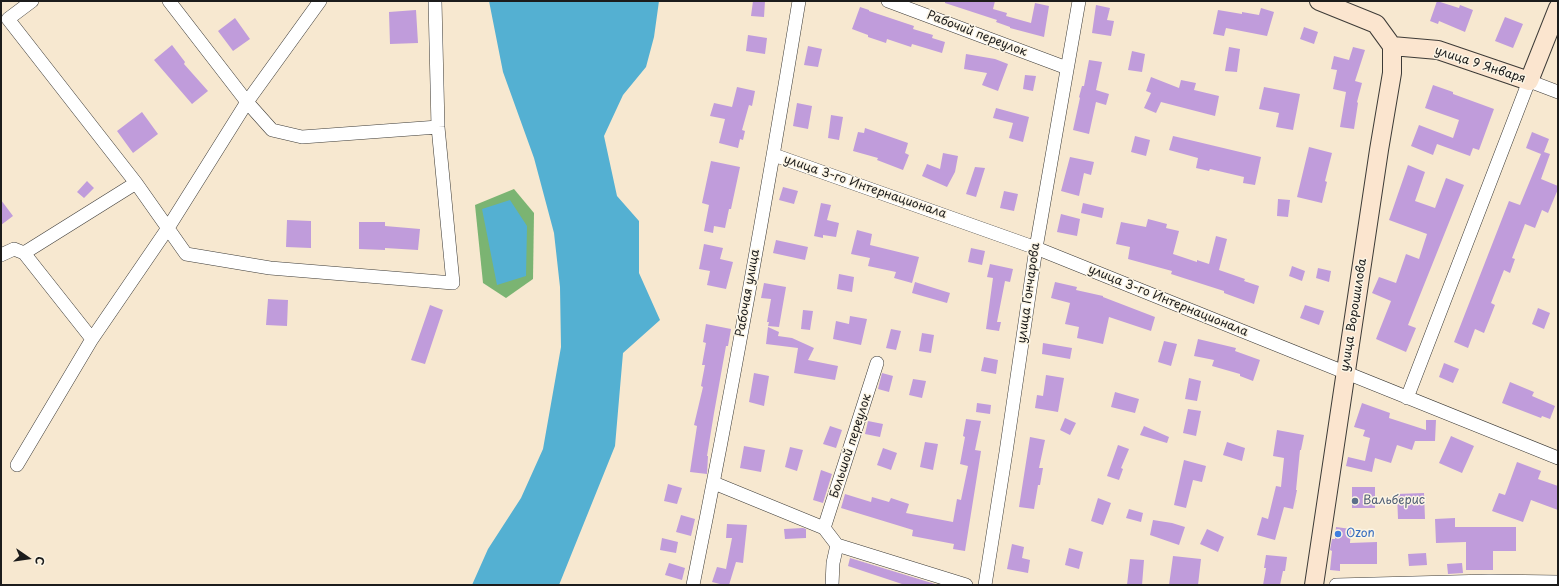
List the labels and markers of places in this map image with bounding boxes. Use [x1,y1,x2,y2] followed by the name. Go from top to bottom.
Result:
[1363,494,1425,508] place label: Вальберис
[1350,496,1360,506] marker: Вальберис
[1346,527,1375,541] place label: Ozon
[1333,529,1343,539] marker: Ozon

